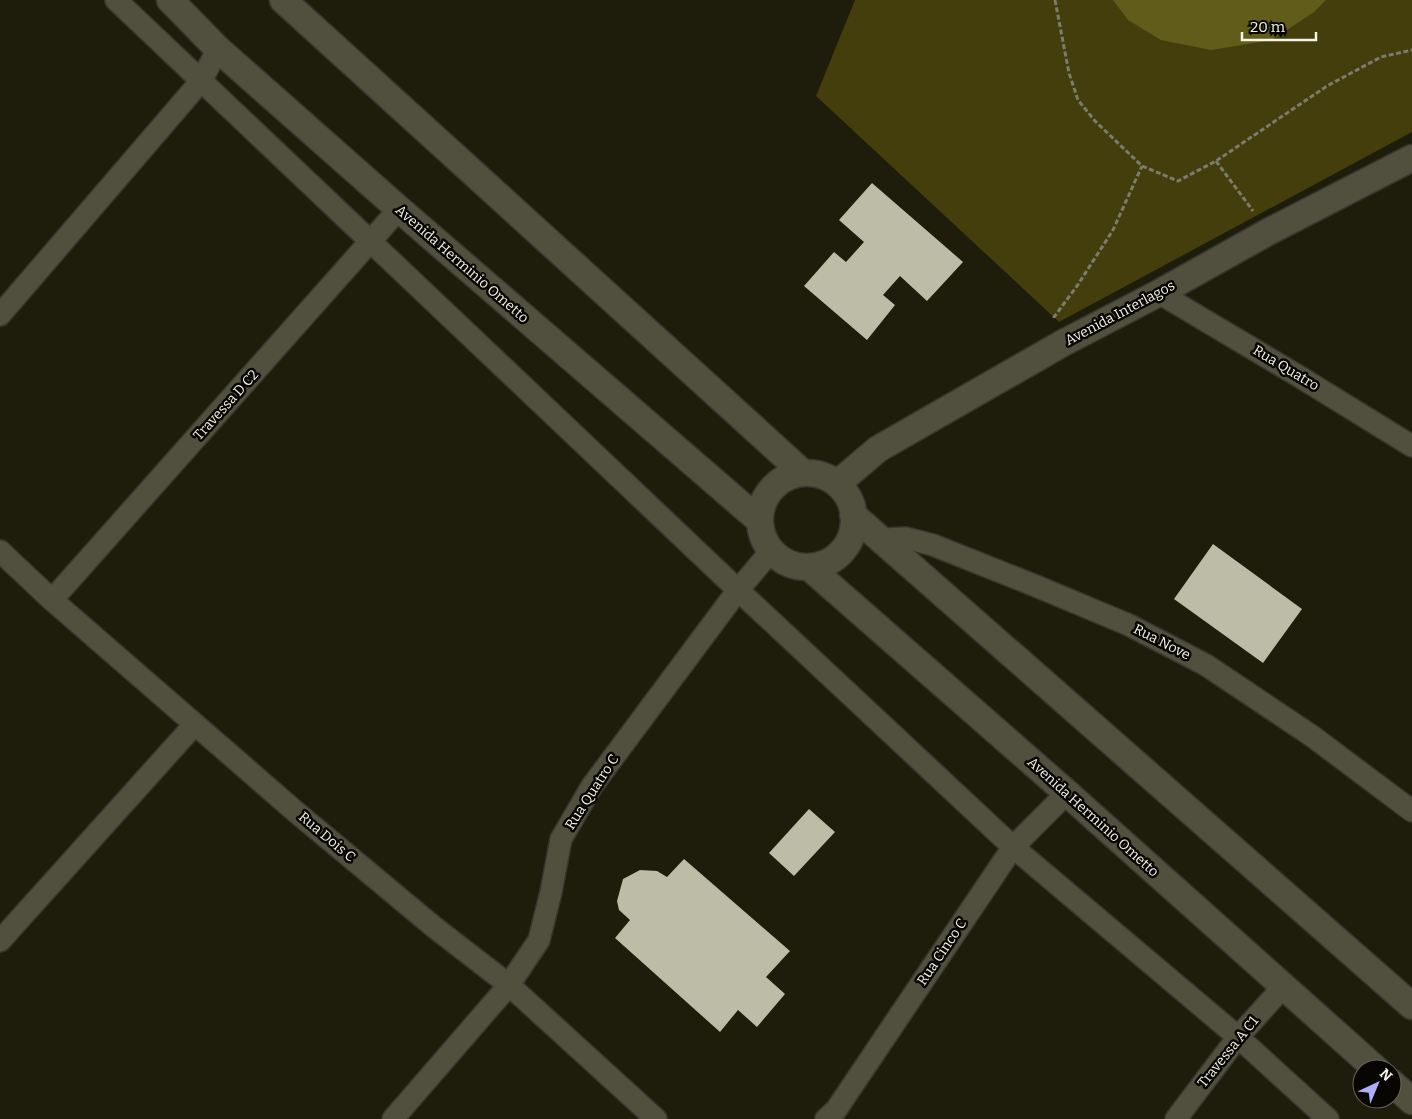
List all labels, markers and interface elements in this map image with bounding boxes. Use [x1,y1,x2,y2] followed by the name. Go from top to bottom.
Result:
[1242,10,1316,42] scale bar
[1250,18,1286,36] text: 20 m
[392,202,532,326] street label: Avenida Herminio Ometto
[1062,277,1178,349] street label: Avenida Interlagos
[1250,342,1322,394] street label: Rua Quatro
[190,366,262,444] street label: Travessa D C2
[1131,620,1193,664] street label: Rua Nove
[562,751,622,833] street label: Rua Quatro C
[1024,754,1162,880] street label: Avenida Herminio Ometto
[295,808,359,866] street label: Rua Dois C
[914,915,970,989] street label: Rua Cinco C
[1194,1013,1262,1091] street label: Travessa A C1
[1352,1059,1402,1109] north arrow
[1376,1065,1396,1085] text: N

